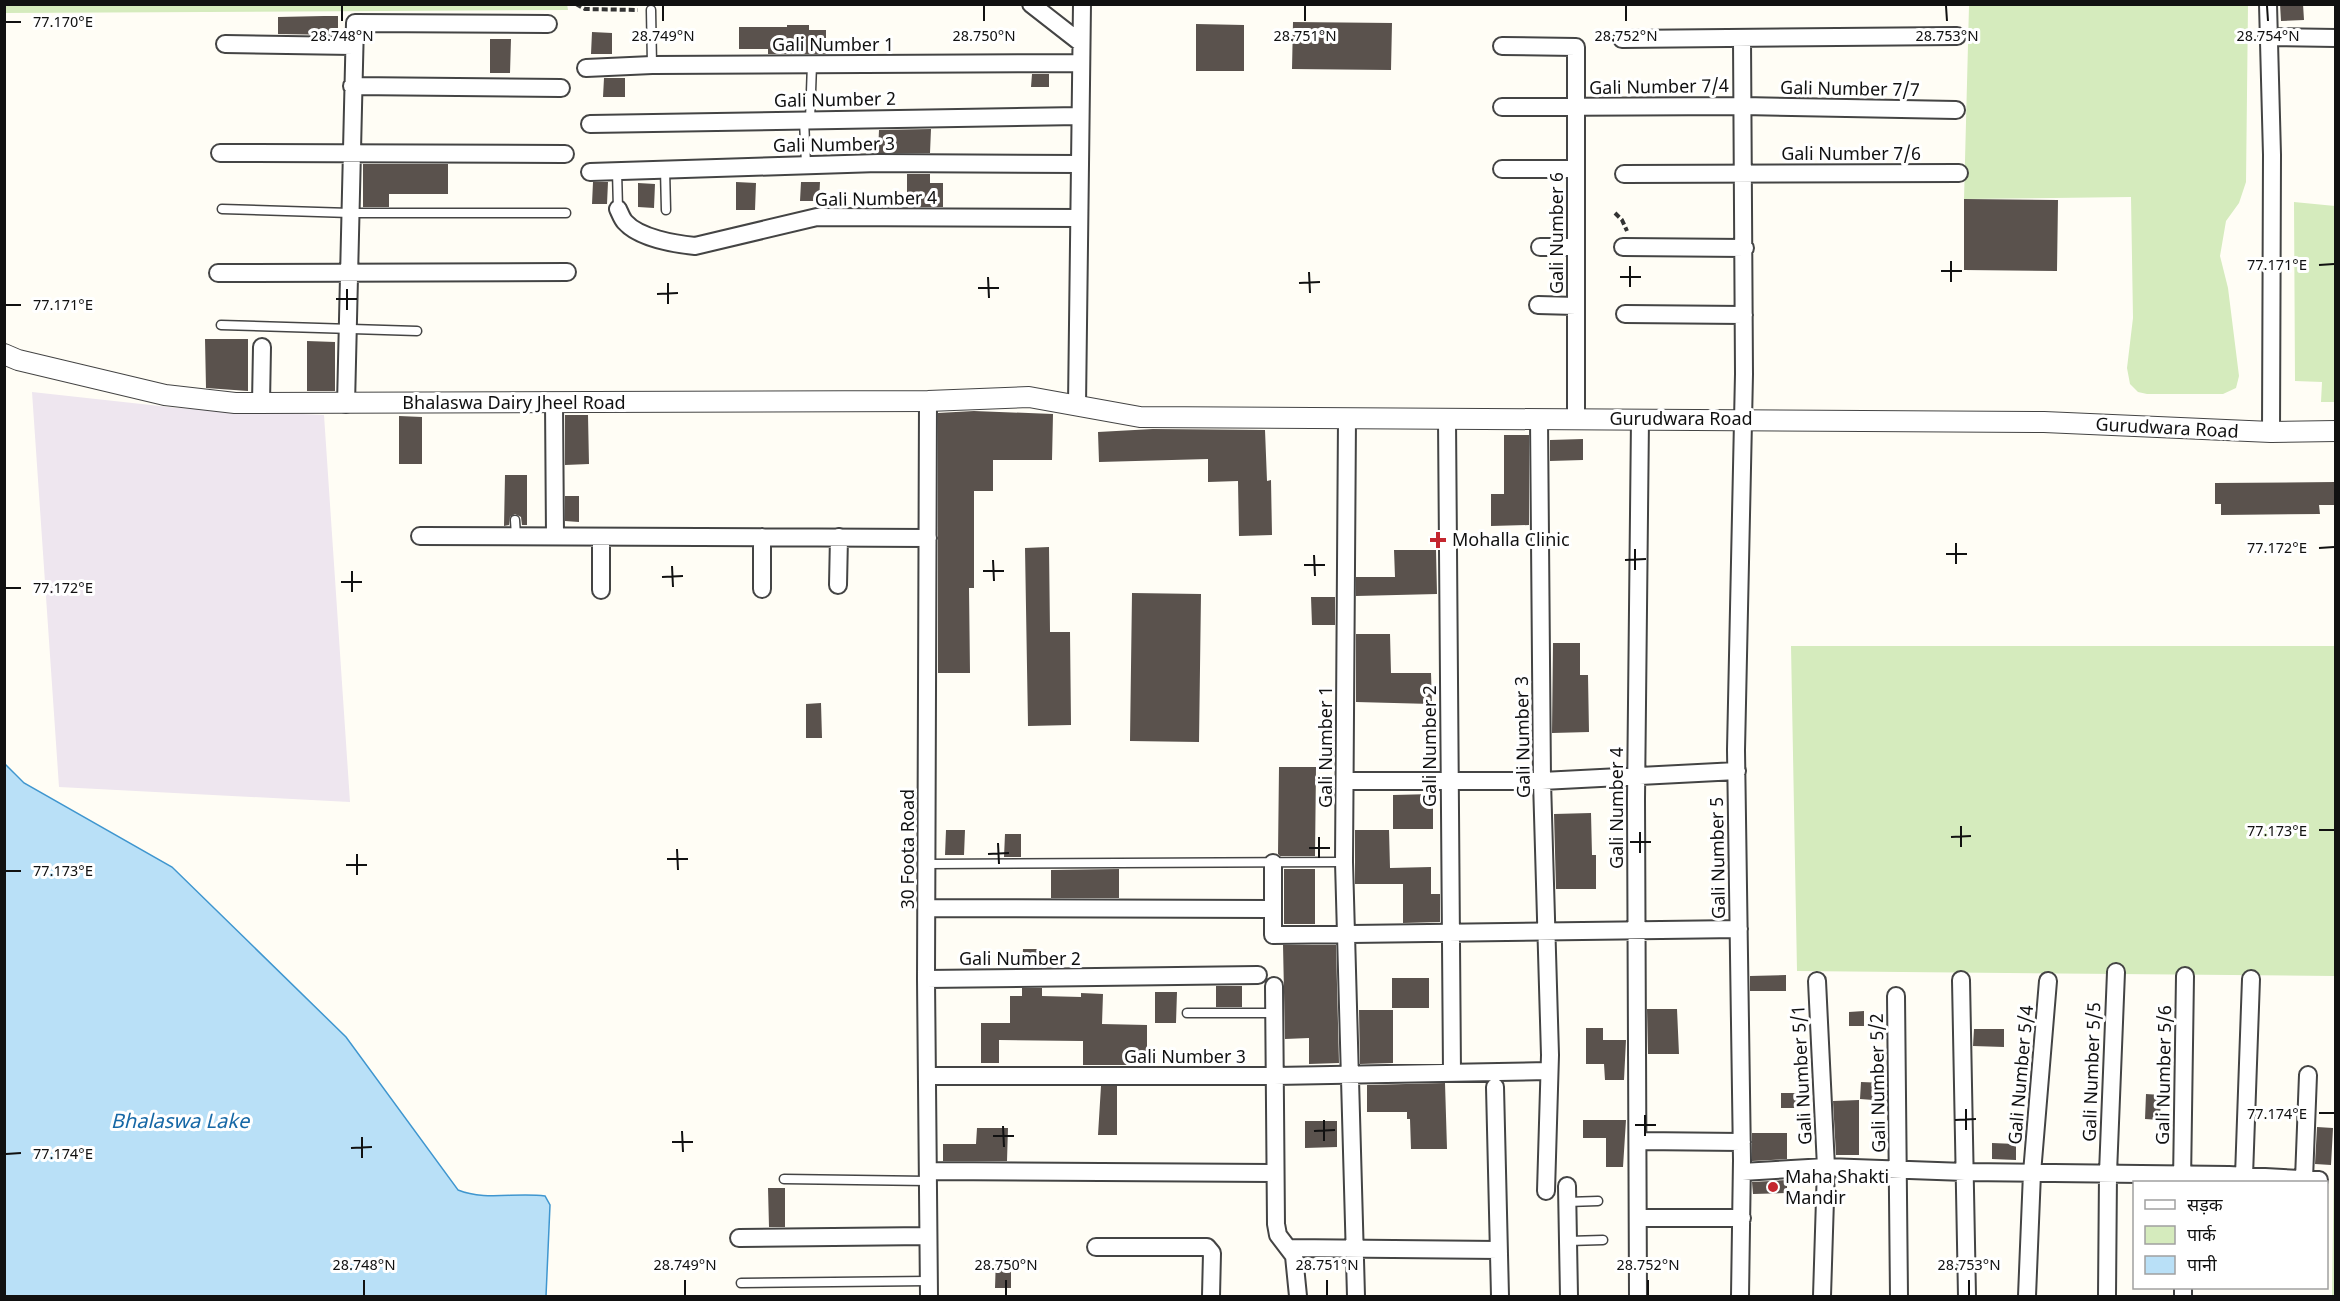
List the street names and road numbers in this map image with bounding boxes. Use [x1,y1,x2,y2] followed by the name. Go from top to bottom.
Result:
[772,35,894,58] street label: Gali Number 1
[1589,76,1729,101] street label: Gali Number 7/4
[1780,78,1920,103] street label: Gali Number 7/7
[774,89,896,114] street label: Gali Number 2
[773,134,895,159] street label: Gali Number 3
[1781,144,1921,167] street label: Gali Number 7/6
[1547,172,1570,294] street label: Gali Number 6
[815,188,937,213] street label: Gali Number 4
[402,393,626,416] street label: Bhalaswa Dairy Jheel Road
[1609,409,1753,432] street label: Gurudwara Road
[2095,414,2239,445] street label: Gurudwara Road
[1512,676,1537,798] street label: Gali Number 3
[1420,685,1443,807] street label: Gali Number 2
[1316,686,1339,808] street label: Gali Number 1
[1607,747,1630,869] street label: Gali Number 4
[898,789,921,909] street label: 30 Foota Road
[1707,797,1732,919] street label: Gali Number 5
[959,949,1081,972] street label: Gali Number 2
[2080,1002,2107,1142] street label: Gali Number 5/5
[2005,1004,2040,1146] street label: Gali Number 5/4
[1788,1005,1819,1145] street label: Gali Number 5/1
[2153,1005,2178,1145] street label: Gali Number 5/6
[1867,1013,1892,1153] street label: Gali Number 5/2
[1124,1047,1246,1070] street label: Gali Number 3

